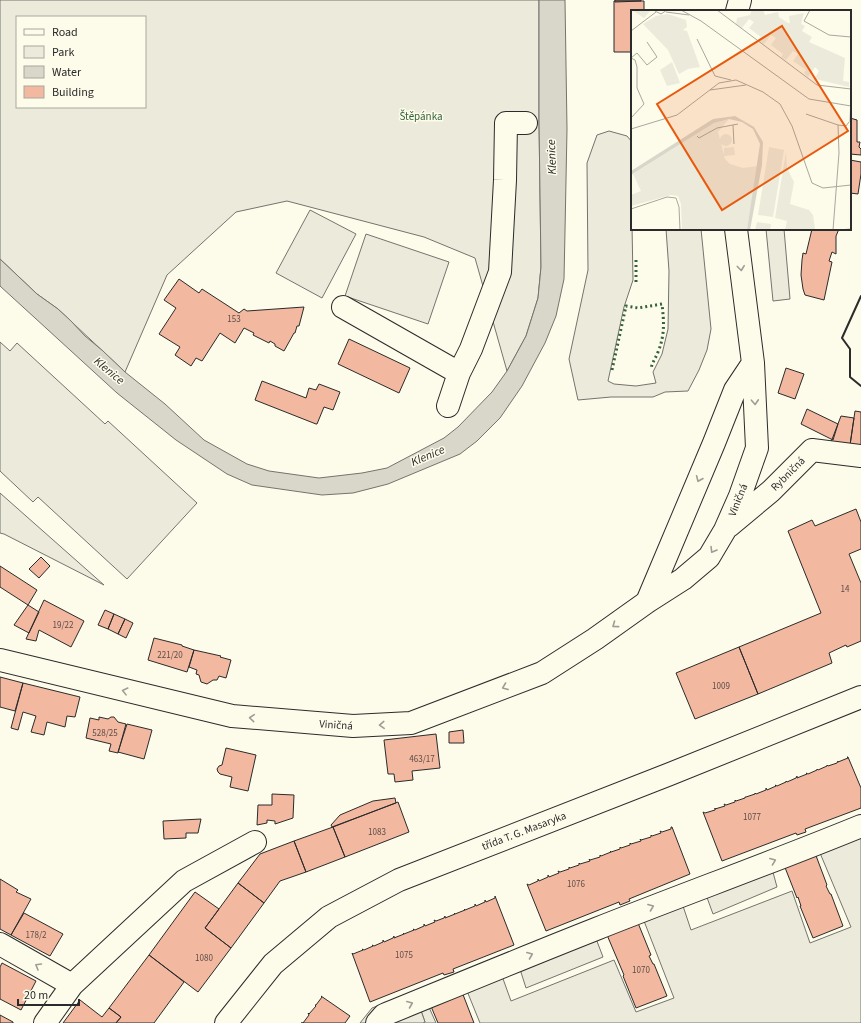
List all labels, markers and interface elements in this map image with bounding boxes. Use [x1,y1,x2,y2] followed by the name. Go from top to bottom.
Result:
[631,10,851,230] inset map
[16,16,146,108] legend
[52,24,78,41] text: Road
[52,44,74,61] text: Park
[52,64,82,81] text: Water
[52,84,94,101] text: Building
[399,109,443,124] park label: Štěpánka
[543,139,561,175] water label: Klenice
[736,265,745,271] one-way arrow
[227,313,241,326] house number: 153
[90,353,128,389] water label: Klenice
[751,399,759,405] one-way arrow
[408,441,448,471] water label: Klenice
[768,454,808,494] street label: Rybničná
[696,474,704,482] one-way arrow
[725,482,751,518] street label: Viničná
[710,546,718,553] one-way arrow
[841,583,850,596] house number: 14
[52,619,74,632] house number: 19/22
[613,620,620,627] one-way arrow
[157,649,183,662] house number: 221/20
[712,680,730,693] house number: 1009
[502,683,509,691] one-way arrow
[122,687,129,695] one-way arrow
[249,714,255,723] one-way arrow
[319,716,353,734] street label: Viničná
[379,721,385,729] one-way arrow
[92,727,118,740] house number: 528/25
[409,753,435,766] house number: 463/17
[480,808,568,854] street label: třída T. G. Masaryka
[743,811,761,824] house number: 1077
[368,826,386,839] house number: 1083
[769,858,776,866] one-way arrow
[567,878,585,891] house number: 1076
[648,904,655,912] one-way arrow
[25,929,47,942] house number: 178/2
[395,949,413,962] house number: 1075
[195,952,213,965] house number: 1080
[526,952,534,960] one-way arrow
[35,963,42,970] one-way arrow
[632,964,650,977] house number: 1070
[18,981,79,1007] scale bar
[24,987,48,1004] text: 20 m
[407,1001,414,1009] one-way arrow

